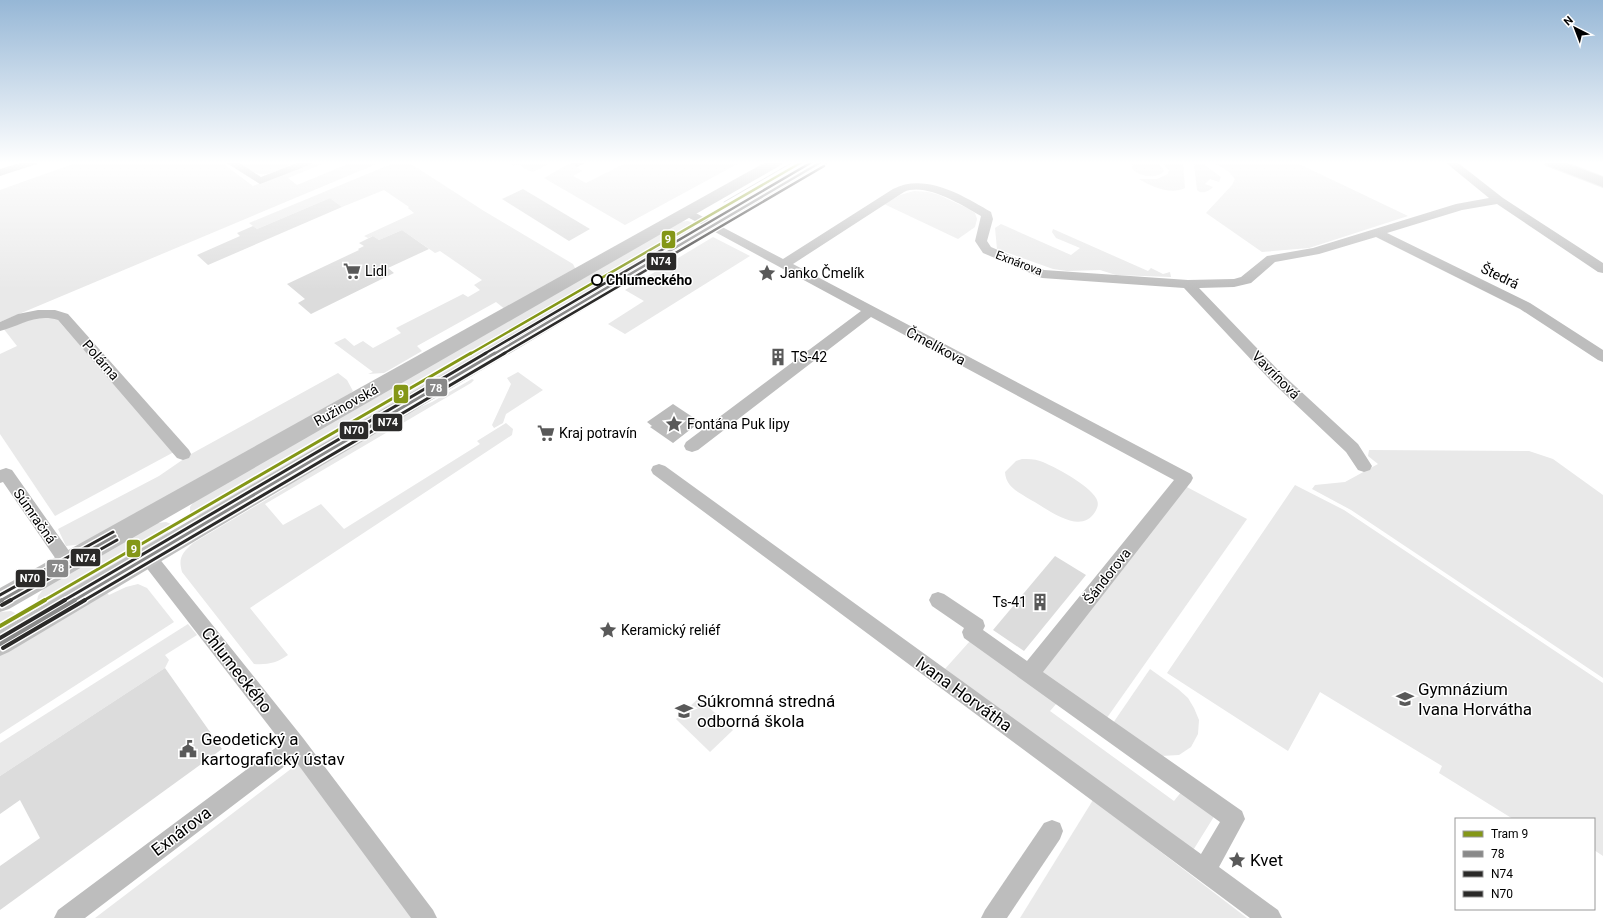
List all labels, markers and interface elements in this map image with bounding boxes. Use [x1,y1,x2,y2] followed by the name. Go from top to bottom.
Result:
[1555,8,1595,48] north arrow
[1561,13,1576,28] text: N
[661,230,676,249] line badge: 9
[665,233,671,246] text: 9
[994,248,1044,278] street label: Exnárova
[646,252,677,271] line badge: N74
[651,255,672,268] text: N74
[1478,259,1522,292] street label: Štedrá
[342,261,362,281] supermarket icon: Lidl
[365,263,387,279] place label: Lidl
[757,263,777,283] place icon: Janko Čmelík
[780,264,865,281] place label: Janko Čmelík
[606,272,692,288] place label: Chlumeckého
[591,274,603,286] marker: Chlumeckého
[904,323,969,368] street label: Čmelíkova
[79,337,123,383] street label: Polárna
[768,347,788,367] building icon: TS-42
[1249,348,1303,402] street label: Vavrínová
[791,349,827,365] place label: TS-42
[425,378,448,397] line badge: 78
[311,381,381,429] street label: Ružinovská
[430,382,442,395] text: 78
[393,384,409,404] line badge: 9
[398,388,404,401] text: 9
[372,413,403,432] line badge: N74
[664,414,684,434] place icon: Fontána Puk lipy
[378,416,399,429] text: N74
[687,416,790,432] place label: Fontána Puk lipy
[339,421,369,440] line badge: N70
[536,423,556,443] supermarket icon: Kraj potravín
[344,424,364,437] text: N70
[559,425,637,441] place label: Kraj potravín
[10,486,60,546] street label: Súmračná
[126,539,141,558] line badge: 9
[131,543,137,556] text: 9
[1079,544,1134,607] street label: Šándorova
[70,548,101,567] line badge: N74
[76,552,97,565] text: N74
[46,559,69,578] line badge: 78
[52,562,64,575] text: 78
[15,569,46,588] line badge: N70
[20,572,40,585] text: N70
[1030,592,1050,612] building icon: Ts-41
[993,594,1027,610] place label: Ts-41
[598,620,618,640] place icon: Keramický reliéf
[621,622,721,638] place label: Keramický reliéf
[197,623,277,717] street label: Chlumeckého
[912,652,1016,736] street label: Ivana Horvátha
[1418,679,1532,719] place label: Gymnázium Ivana Horvátha
[1395,689,1415,709] school or university icon: Gymnázium Ivana Horvátha
[697,691,835,731] place label: Súkromná stredná odborná škola
[674,701,694,721] school or university icon: Súkromná stredná odborná škola
[201,729,345,769] place label: Geodetický a kartografický ústav
[178,739,198,759] public building icon: Geodetický a kartografický ústav
[147,802,215,860] street label: Exnárova
[1455,818,1595,910] legend
[1491,827,1528,841] text: Tram 9
[1491,847,1505,861] text: 78
[1227,850,1247,870] place icon: Kvet
[1250,850,1283,870] place label: Kvet
[1491,867,1513,881] text: N74
[1491,887,1513,901] text: N70

